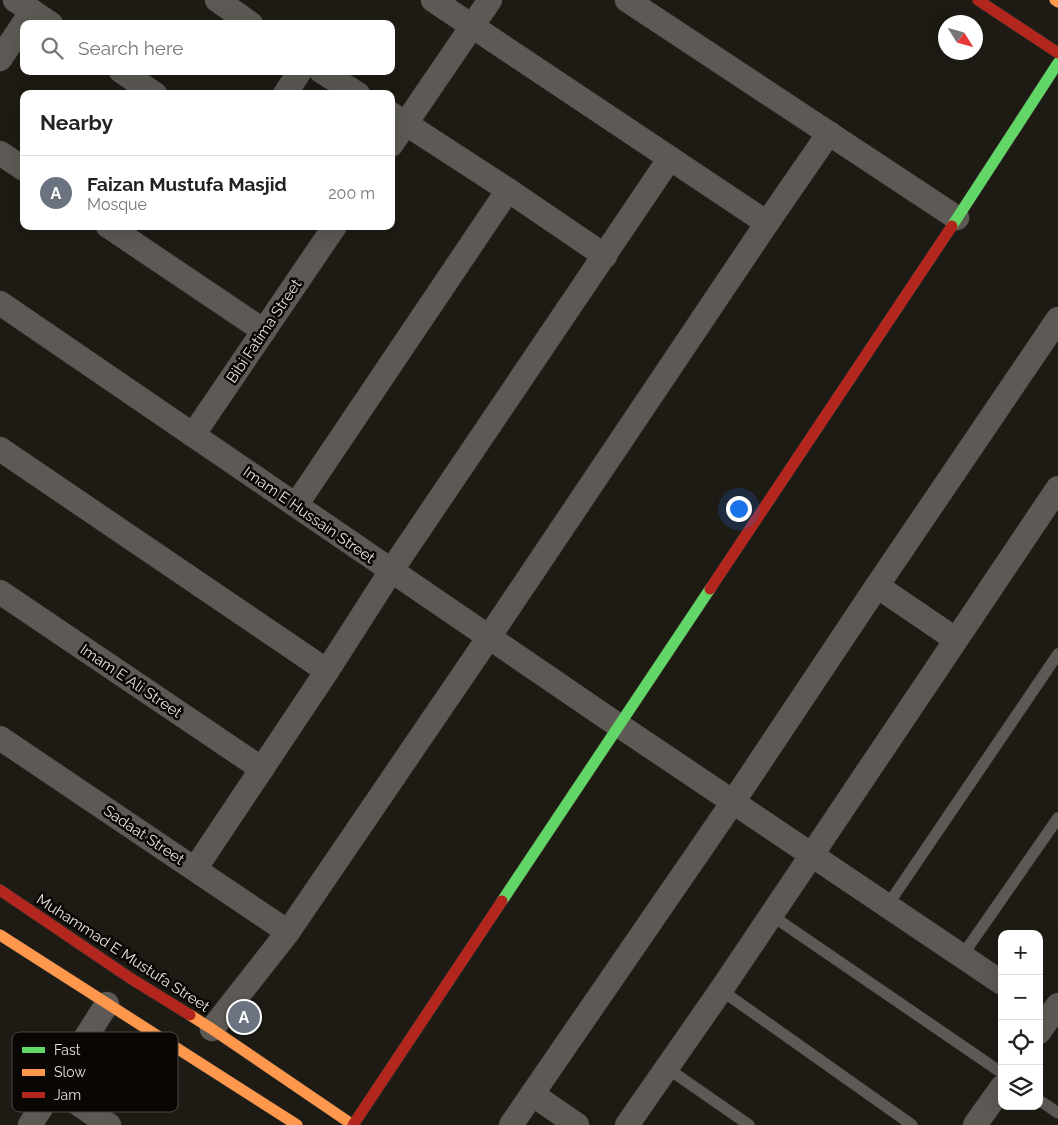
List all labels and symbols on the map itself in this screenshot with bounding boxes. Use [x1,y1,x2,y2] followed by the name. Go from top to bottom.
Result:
[938,15,983,60] north arrow
[223,276,305,386] street label: Bibi Fatima Street
[240,463,378,567] street label: Imam E Hussain Street
[726,496,752,522] your location
[77,640,185,722] street label: Imam E Ali Street
[100,801,188,869] street label: Sadaat Street
[33,890,213,1016] street label: Muhammad E Mustufa Street
[228,998,260,1036] pin: A
[12,1032,178,1112] legend
[54,1042,81,1058] text: Fast
[54,1064,86,1080] text: Slow
[54,1087,81,1103] text: Jam

